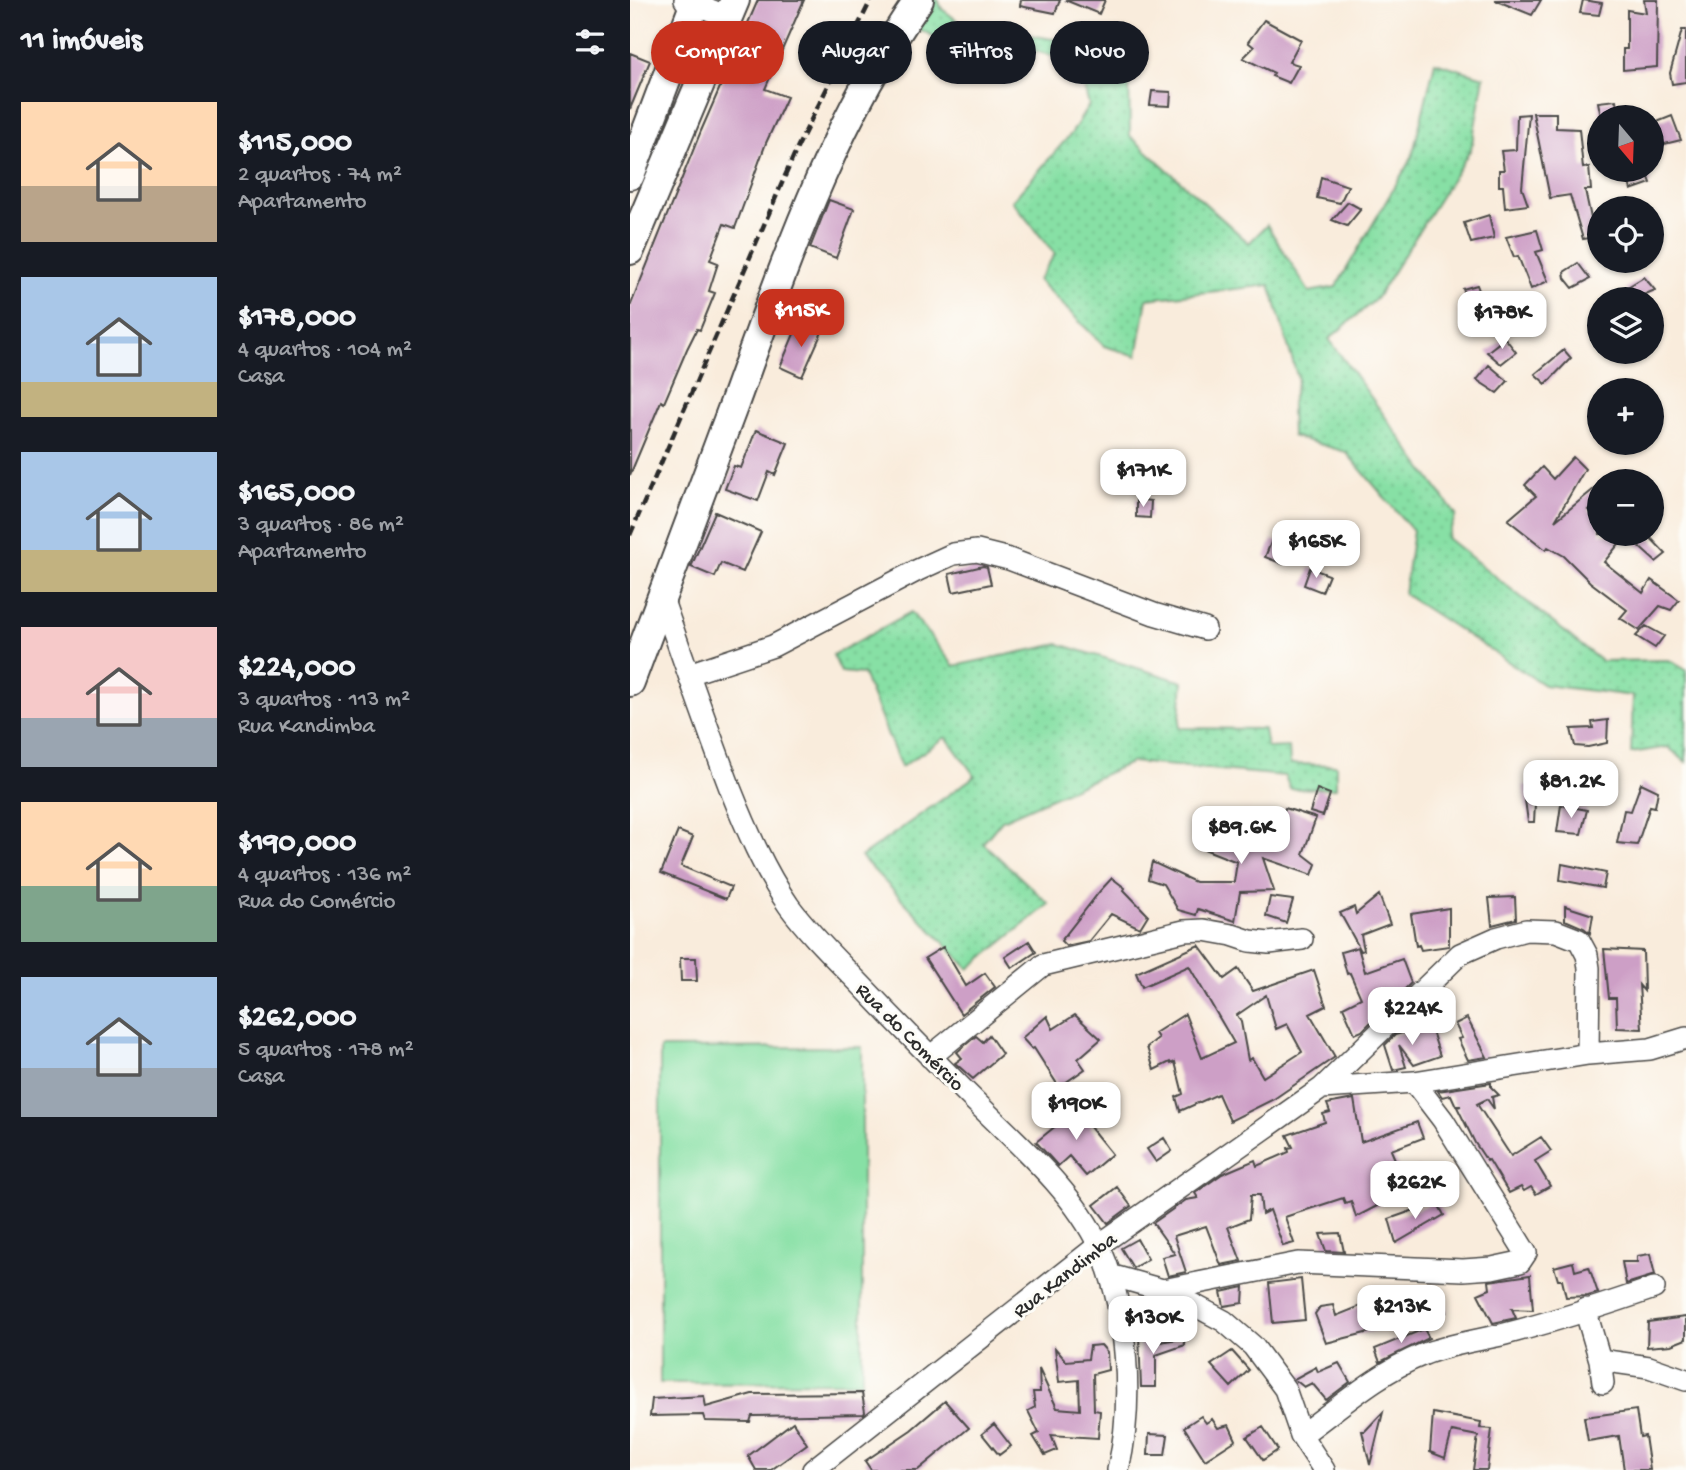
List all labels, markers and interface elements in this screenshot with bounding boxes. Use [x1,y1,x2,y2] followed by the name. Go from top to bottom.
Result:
[651,21,784,84] chip: Comprar
[798,21,912,84] chip: Alugar
[926,21,1036,84] chip: Filtros
[1050,21,1149,84] chip: Novo
[571,23,609,61] icon: filters
[21,25,142,60] text: 11 imóveis
[1587,105,1664,182] north arrow
[1587,105,1664,546] map controls
[238,127,352,162] text: $115,000
[77,130,161,214] icon: home
[238,162,402,189] text: 2 quartos · 74 m²
[238,189,366,216] text: Apartamento
[1587,196,1664,273] button: locate
[1587,287,1664,364] button: layers
[752,290,850,349] pin: $115K
[1453,292,1551,351] pin: $178K
[774,298,828,325] text: $115K
[1474,300,1530,327] text: $178K
[238,302,356,337] text: $178,000
[77,305,161,389] icon: home
[238,337,412,364] text: 4 quartos · 104 m²
[238,364,284,391] text: Casa
[1587,378,1664,455] button: +
[1094,449,1192,509] pin: $171K
[1116,458,1170,485] text: $171K
[1587,469,1664,546] button: −
[238,477,355,512] text: $165,000
[77,480,161,564] icon: home
[238,512,404,539] text: 3 quartos · 86 m²
[1267,520,1365,580] pin: $165K
[1288,529,1344,556] text: $165K
[238,539,366,566] text: Apartamento
[238,652,356,687] text: $224,000
[77,655,161,739] icon: home
[238,687,410,714] text: 3 quartos · 113 m²
[238,714,375,741] text: Rua Kandimba
[1514,760,1628,820] pin: $81.2K
[1539,769,1603,796] text: $81.2K
[1184,806,1298,866] pin: $89.6K
[1208,815,1274,842] text: $89.6K
[238,827,356,862] text: $190,000
[77,830,161,914] icon: home
[238,862,411,889] text: 4 quartos · 136 m²
[238,889,395,916] text: Rua do Comércio
[849,979,968,1098] street label: Rua do Comércio
[1363,988,1461,1047] pin: $224K
[1384,996,1440,1023] text: $224K
[238,1002,357,1037] text: $262,000
[77,1005,161,1089] icon: home
[238,1037,414,1064] text: 5 quartos · 178 m²
[238,1064,284,1091] text: Casa
[1027,1082,1125,1142] pin: $190K
[1048,1091,1104,1118] text: $190K
[1366,1162,1464,1221] pin: $262K
[1386,1170,1444,1197] text: $262K
[1009,1228,1124,1325] street label: Rua Kandimba
[1352,1286,1450,1345] pin: $213K
[1373,1294,1429,1321] text: $213K
[1104,1296,1202,1356] pin: $130K
[1124,1305,1182,1332] text: $130K

